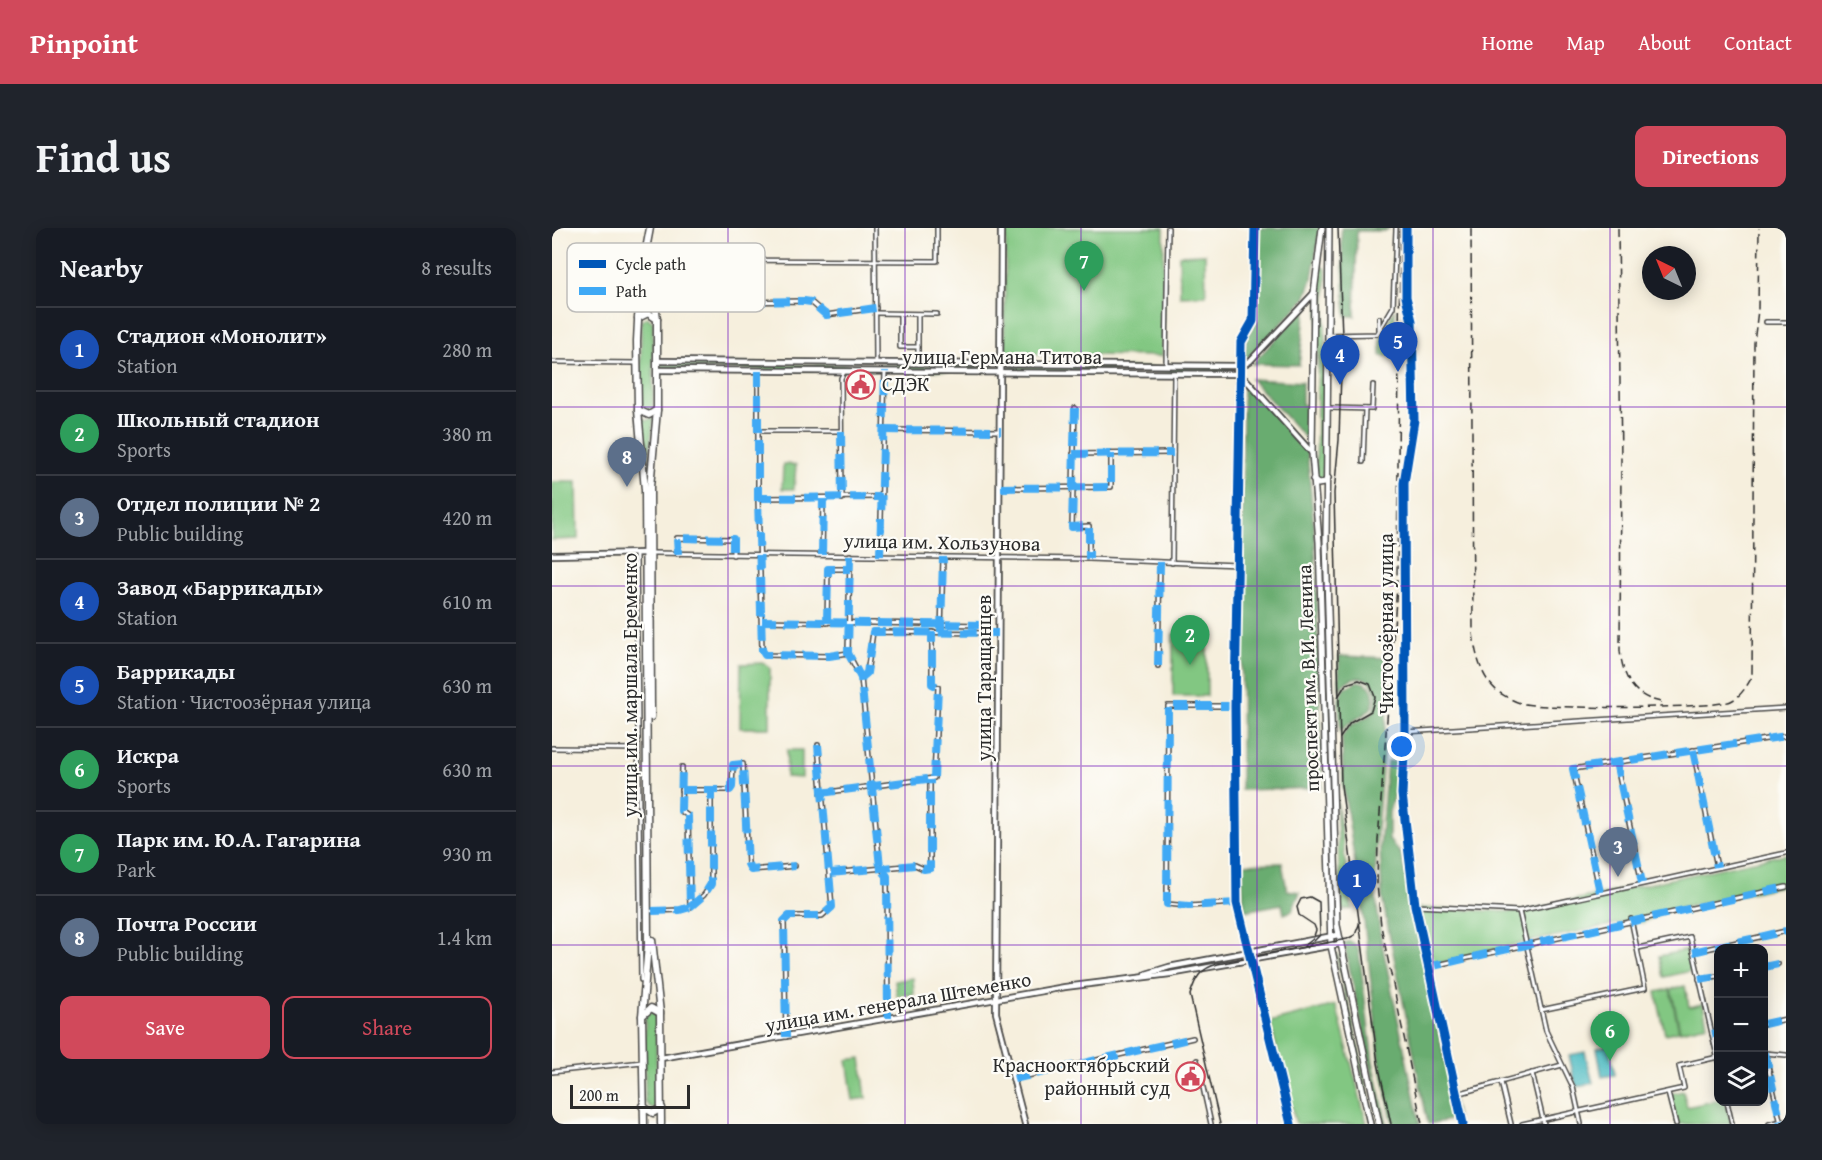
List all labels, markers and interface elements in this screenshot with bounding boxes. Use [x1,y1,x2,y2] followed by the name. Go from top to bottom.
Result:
[30,22,138,63] text: Pinpoint
[1482,27,1533,58] text: Home
[1566,27,1605,58] text: Map
[1638,27,1691,58] text: About
[1724,27,1792,58] text: Contact
[36,126,171,187] text: Find us
[1635,126,1786,187] button: Directions
[1064,242,1104,291] pin: 7
[567,243,765,312] legend
[1642,246,1696,300] north arrow
[60,248,143,287] text: Nearby
[616,252,686,276] text: Cycle path
[421,253,492,282] text: 8 results
[616,279,647,303] text: Path
[117,319,327,351] text: Стадион «Монолит»
[1378,322,1418,372] pin: 5
[74,335,85,364] text: 1
[442,335,492,364] text: 280 m
[1320,336,1360,385] pin: 4
[901,342,1102,371] street label: улица Германа Титова
[117,351,177,380] text: Station
[845,368,877,400] public building icon: СДЭК
[882,369,930,398] place label: СДЭК
[117,403,319,435] text: Школьный стадион
[74,419,85,448] text: 2
[442,419,492,448] text: 380 m
[117,435,171,464] text: Sports
[608,438,646,487] pin: 8
[117,487,320,519] text: Отдел полиции № 2
[74,503,85,532] text: 3
[442,503,492,532] text: 420 m
[117,519,243,548] text: Public building
[842,525,1041,558] street label: улица им. Хользунова
[1371,533,1400,715] street label: Чистоозёрная улица
[615,553,644,818] street label: улица им. маршала Еременко
[1289,563,1326,792] street label: проспект им. В.И. Ленина
[117,571,323,603] text: Завод «Баррикады»
[74,587,85,616] text: 4
[442,587,492,616] text: 610 m
[969,595,998,762] street label: улица Таращанцев
[117,603,177,632] text: Station
[1170,616,1210,665] pin: 2
[117,655,235,687] text: Баррикады
[74,671,85,700] text: 5
[442,671,492,700] text: 630 m
[117,687,371,716] text: Station · Чистоозёрная улица
[1387,732,1416,761] your location
[117,739,179,771] text: Искра
[74,755,85,784] text: 6
[442,755,492,784] text: 630 m
[117,771,171,800] text: Sports
[117,823,361,855] text: Парк им. Ю.А. Гагарина
[1598,828,1638,877] pin: 3
[74,839,85,868] text: 7
[442,839,492,868] text: 930 m
[117,855,156,884] text: Park
[1338,860,1376,910] pin: 1
[117,907,257,939] text: Почта России
[74,923,85,952] text: 8
[437,923,492,952] text: 1.4 km
[117,939,243,968] text: Public building
[1714,944,1768,1106] map controls
[1714,944,1768,998] button: +
[762,964,1033,1039] street label: улица им. генерала Штеменко
[60,996,270,1059] button: Save
[282,996,492,1059] button: Share
[1714,998,1768,1052] button: −
[1590,1012,1630,1061] pin: 6
[993,1050,1170,1102] place label: Краснооктябрьский районный суд
[1714,1052,1768,1106] button: layers
[1175,1060,1207,1092] public building icon: Краснооктябрьский районный суд
[570,1082,690,1110] scale bar
[579,1083,619,1107] text: 200 m

